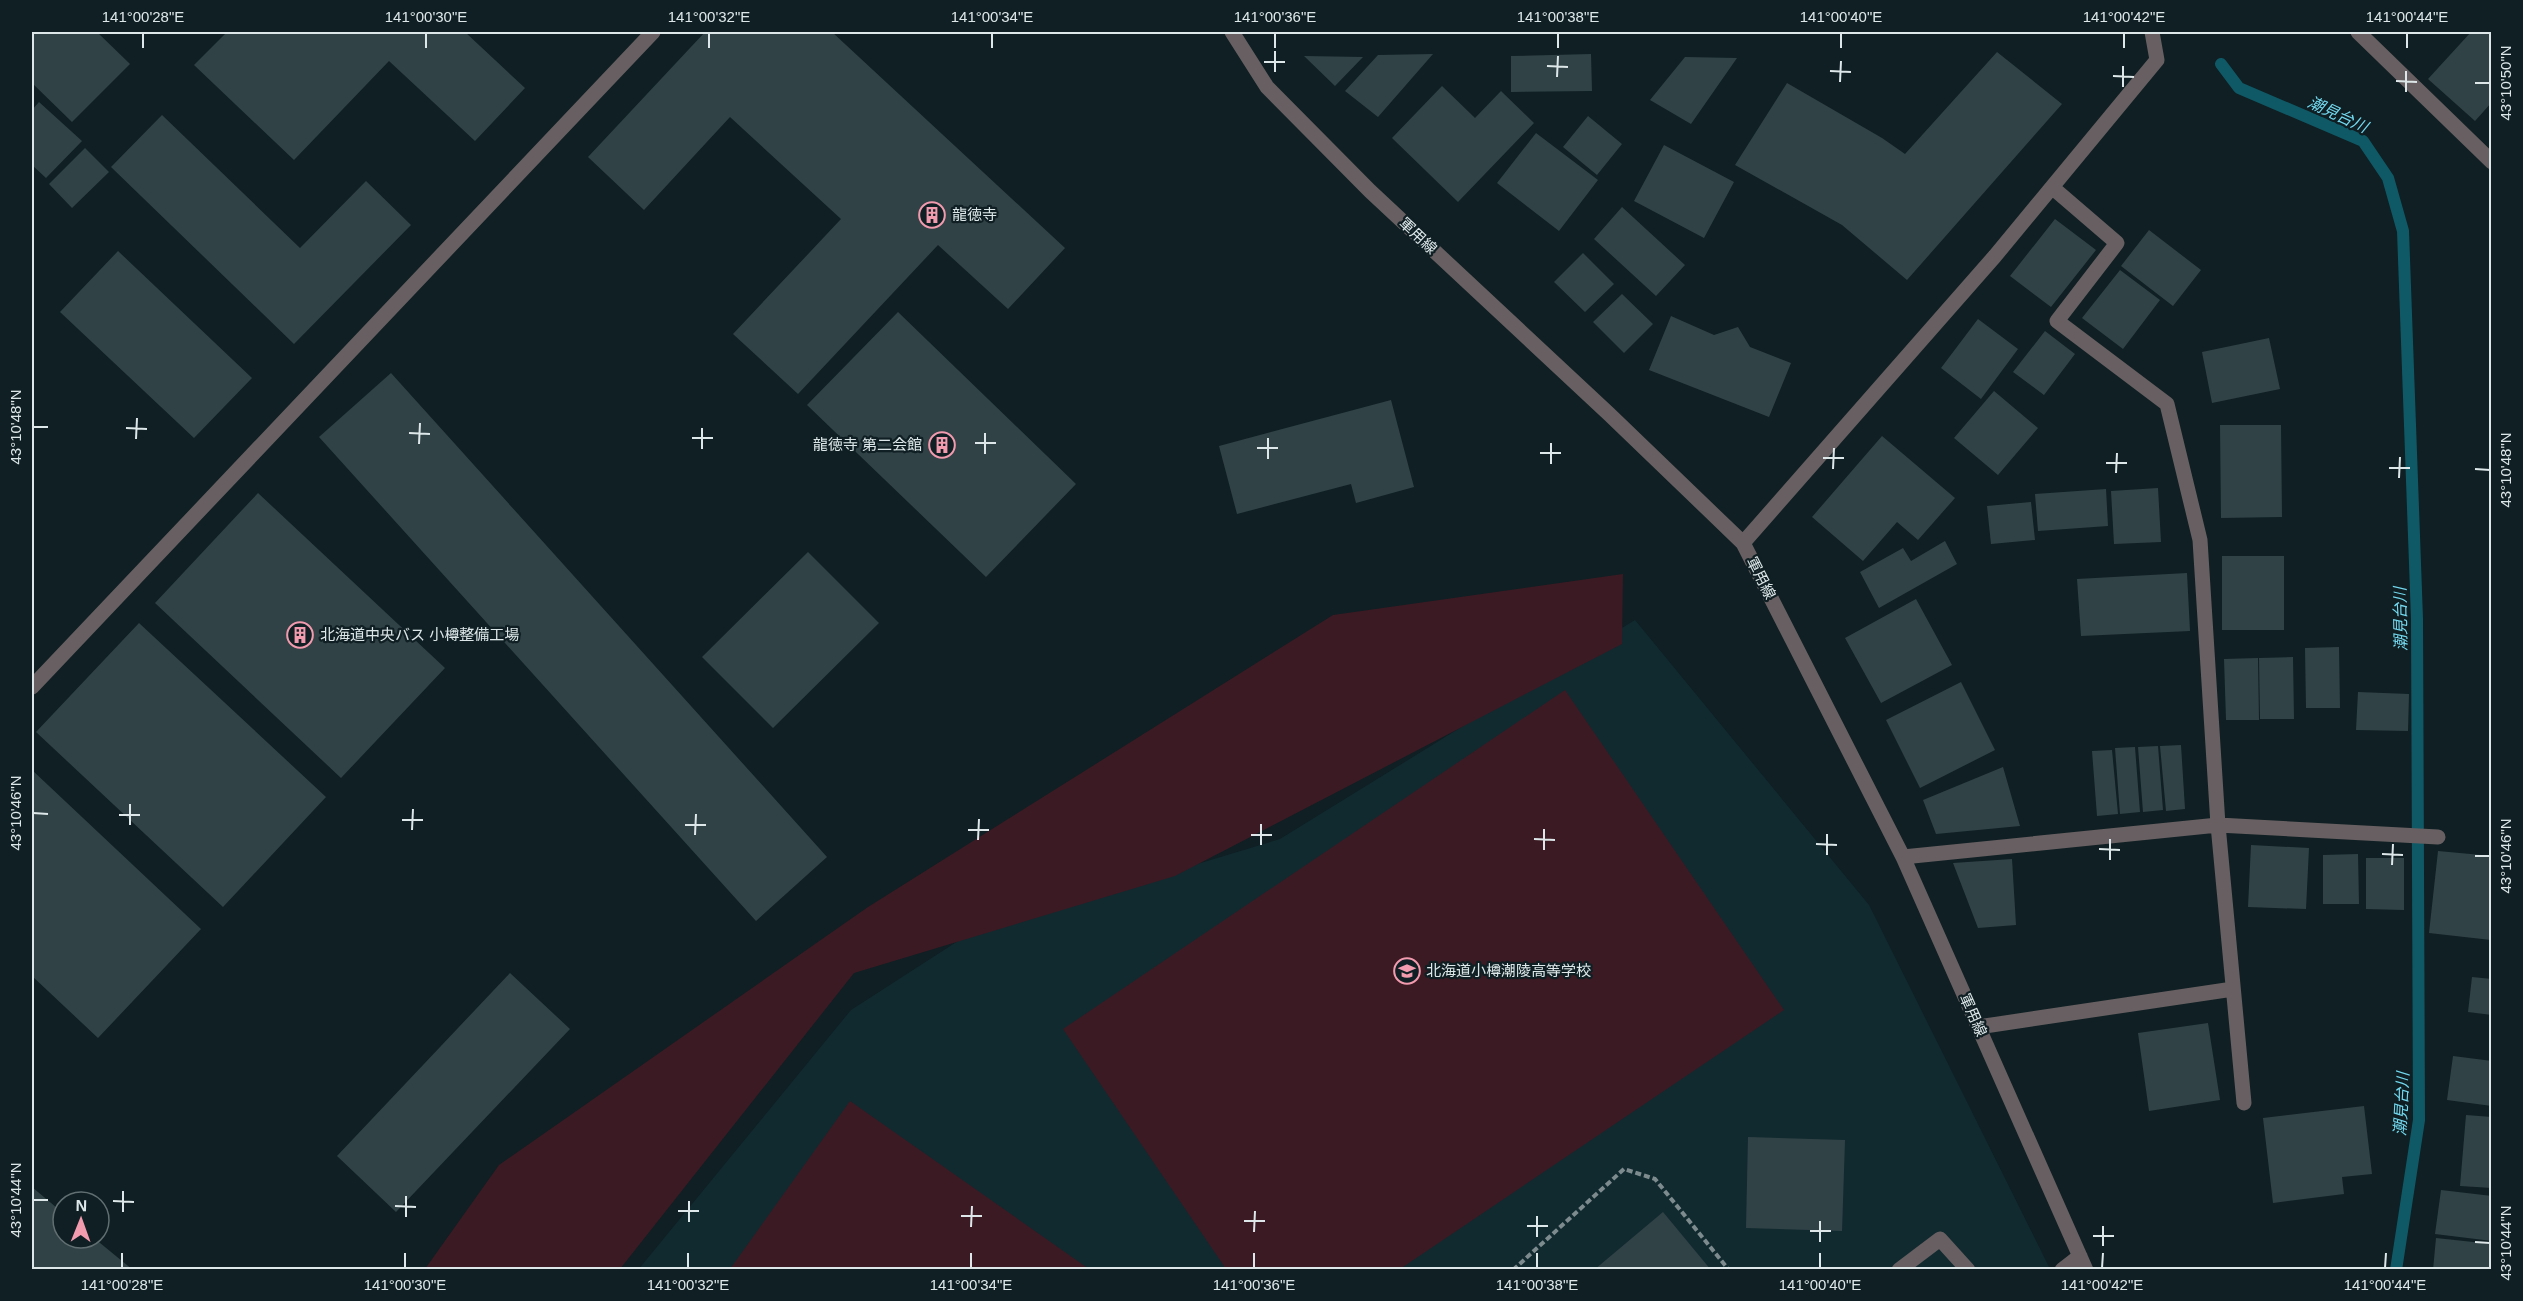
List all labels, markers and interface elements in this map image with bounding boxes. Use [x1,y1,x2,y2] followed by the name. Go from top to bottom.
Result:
[102,8,184,25] text: 141°00'28"E
[385,8,467,25] text: 141°00'30"E
[668,8,750,25] text: 141°00'32"E
[951,8,1033,25] text: 141°00'34"E
[1234,8,1316,25] text: 141°00'36"E
[1517,8,1599,25] text: 141°00'38"E
[1800,8,1882,25] text: 141°00'40"E
[2083,8,2165,25] text: 141°00'42"E
[2366,8,2448,25] text: 141°00'44"E
[2497,45,2514,121] text: 43°10'50"N
[2305,93,2372,137] water label: 潮見台川
[917,200,947,230] building icon: 龍徳寺
[952,206,997,223] place label: 龍徳寺
[1396,214,1441,257] street label: 軍用線
[7,389,24,465] text: 43°10'48"N
[927,430,957,460] building icon: 龍徳寺 第二会館
[2497,432,2514,508] text: 43°10'48"N
[813,436,922,453] place label: 龍徳寺 第二会館
[1744,554,1779,602] street label: 軍用線
[2391,585,2410,651] water label: 潮見台川
[285,620,315,650] building icon: 北海道中央バス 小樽整備工場
[320,626,519,643] place label: 北海道中央バス 小樽整備工場
[7,775,24,851] text: 43°10'46"N
[2497,818,2514,894] text: 43°10'46"N
[1392,956,1422,986] school or university icon: 北海道小樽潮陵高等学校
[1426,962,1591,979] place label: 北海道小樽潮陵高等学校
[1957,991,1990,1039] street label: 軍用線
[2391,1070,2412,1136] water label: 潮見台川
[7,1162,24,1238] text: 43°10'44"N
[51,1190,111,1250] north arrow
[75,1197,87,1214] text: N
[2497,1205,2514,1281] text: 43°10'44"N
[81,1276,163,1293] text: 141°00'28"E
[364,1276,446,1293] text: 141°00'30"E
[647,1276,729,1293] text: 141°00'32"E
[930,1276,1012,1293] text: 141°00'34"E
[1213,1276,1295,1293] text: 141°00'36"E
[1496,1276,1578,1293] text: 141°00'38"E
[1779,1276,1861,1293] text: 141°00'40"E
[2061,1276,2143,1293] text: 141°00'42"E
[2344,1276,2426,1293] text: 141°00'44"E

